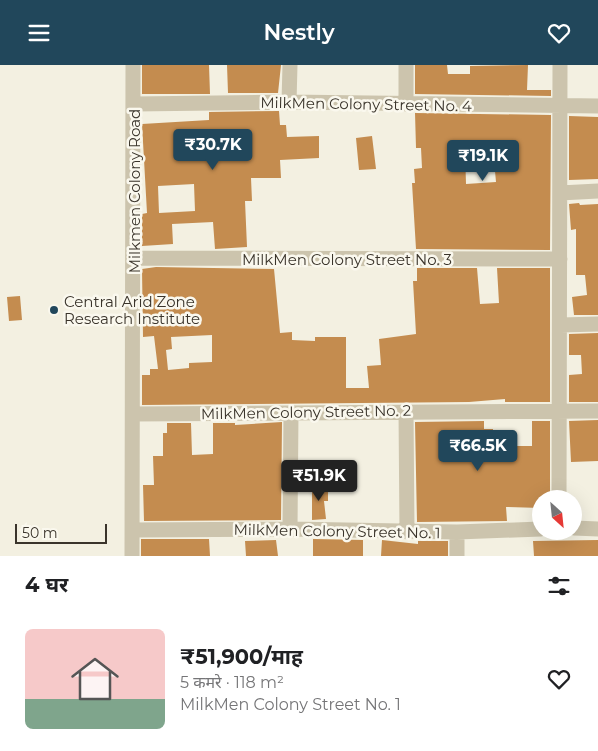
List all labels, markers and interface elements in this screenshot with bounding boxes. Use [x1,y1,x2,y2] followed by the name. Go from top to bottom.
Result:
[25,19,53,47] icon: menu
[263,19,335,46] text: Nestly
[545,19,573,47] icon: heart
[260,93,472,115] street label: MilkMen Colony Street No. 4
[125,109,144,273] street label: Milkmen Colony Road
[172,129,254,171] pin: ₹30.7K
[184,135,242,154] text: ₹30.7K
[442,139,524,182] pin: ₹19.1K
[458,146,508,165] text: ₹19.1K
[242,250,452,269] street label: MilkMen Colony Street No. 3
[64,292,200,328] place label: Central Arid Zone Research Institute
[48,304,60,316] marker: Central Arid Zone Research Institute
[201,401,411,423] street label: MilkMen Colony Street No. 2
[437,429,519,472] pin: ₹66.5K
[449,436,507,455] text: ₹66.5K
[278,459,360,502] pin: ₹51.9K
[292,466,346,485] text: ₹51.9K
[532,490,582,540] north arrow
[532,490,582,540] map controls
[233,520,441,542] street label: MilkMen Colony Street No. 1
[15,521,108,544] scale bar
[22,524,58,542] text: 50 m
[25,572,68,597] text: 4 घर
[545,572,573,600] icon: filters
[180,644,303,669] text: ₹51,900/माह
[65,649,125,709] icon: home
[545,665,573,693] icon: heart
[180,673,284,692] text: 5 कमरे · 118 m²
[180,695,401,714] text: MilkMen Colony Street No. 1

